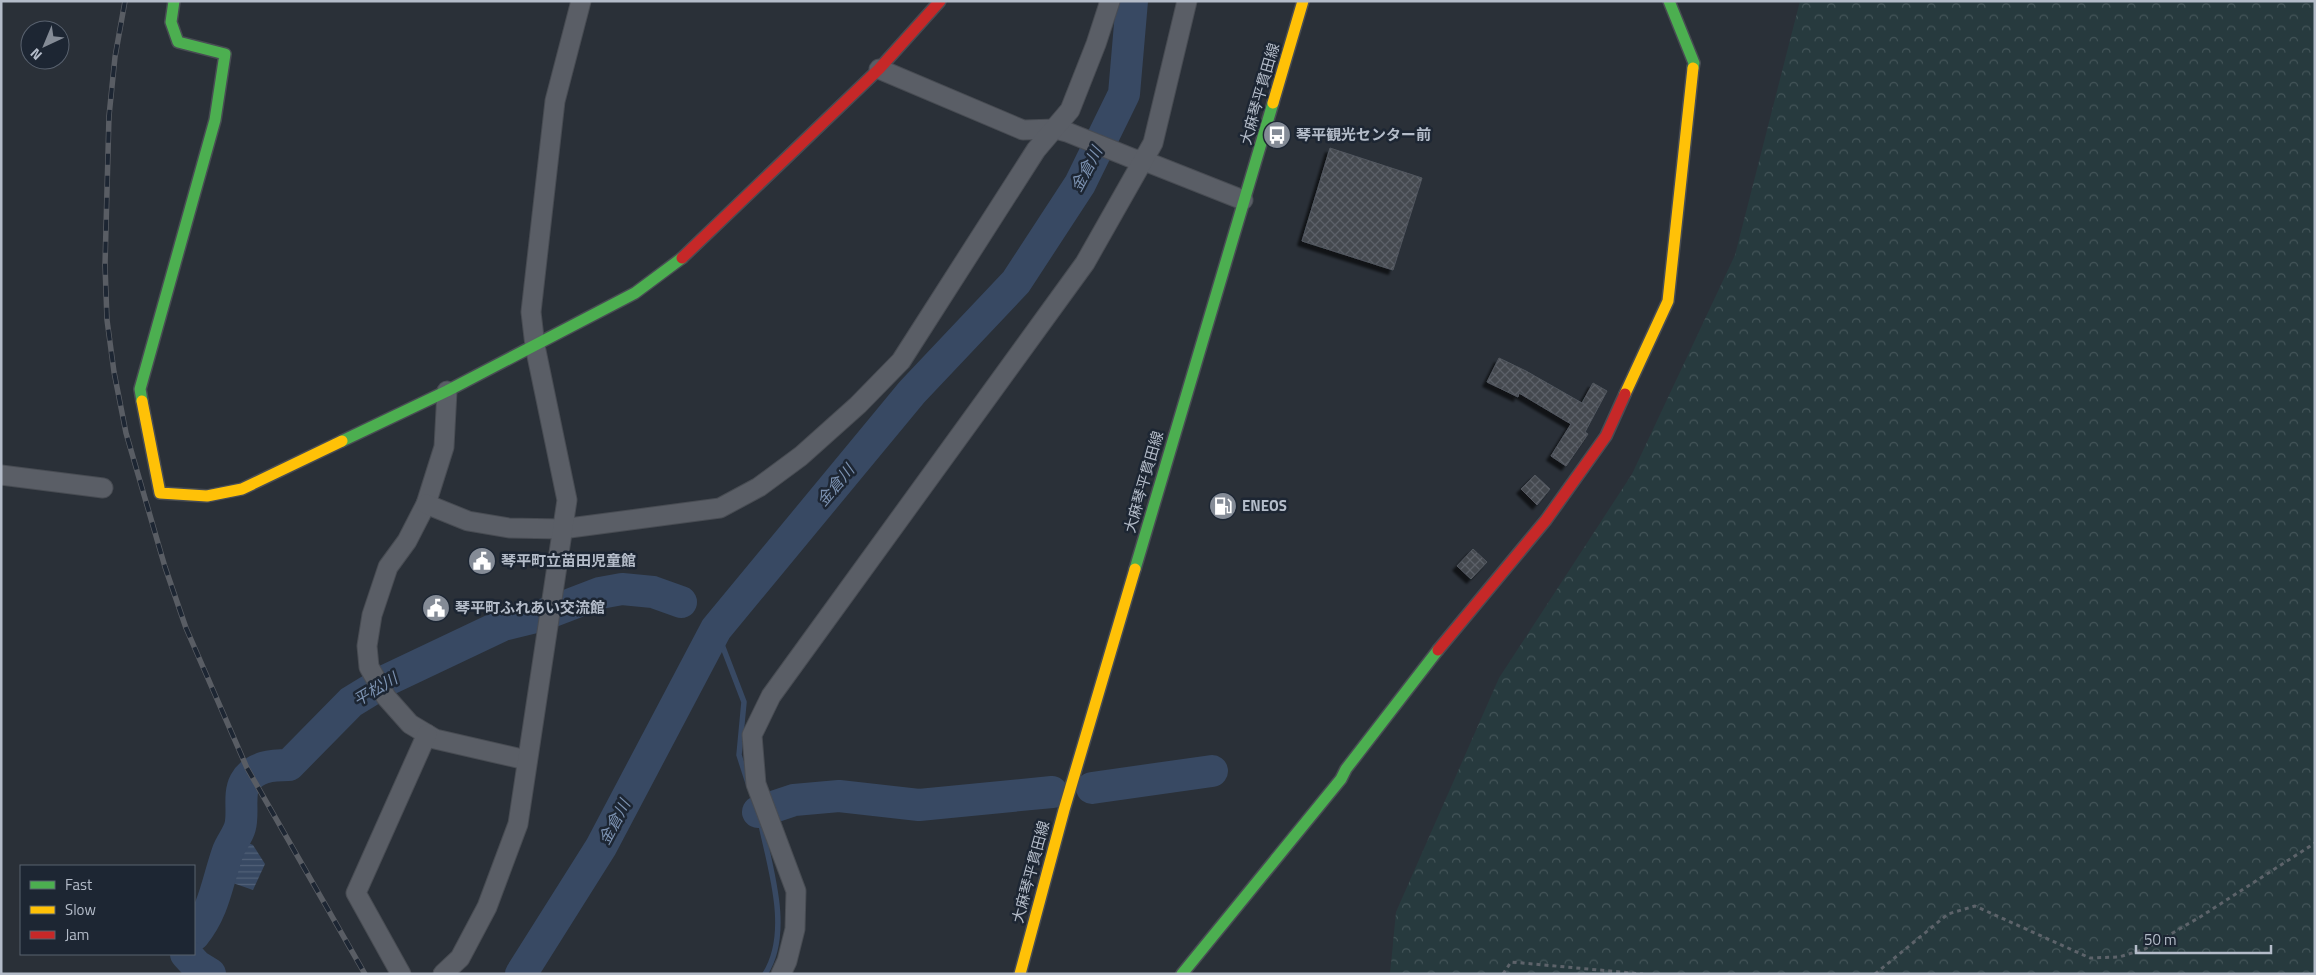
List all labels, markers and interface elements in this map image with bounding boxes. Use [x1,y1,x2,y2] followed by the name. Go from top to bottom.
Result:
[20,20,70,70] north arrow
[1234,40,1285,148] street label: 大麻琴平貫田線
[25,44,46,66] text: N
[1262,120,1292,150] bus stop icon: 琴平観光センター前
[1296,123,1431,146] place label: 琴平観光センター前
[1064,140,1109,196] water label: 金倉川
[1118,428,1169,536] street label: 大麻琴平貫田線
[810,457,861,511] water label: 金倉川
[1208,491,1238,521] fuel station icon: ENEOS
[1242,494,1287,517] place label: ENEOS
[467,546,497,576] public building icon: 琴平町立苗田児童館
[501,549,636,572] place label: 琴平町立苗田児童館
[421,593,451,623] public building icon: 琴平町ふれあい交流館
[455,596,605,619] place label: 琴平町ふれあい交流館
[348,665,403,712] water label: 平松川
[592,793,637,849] water label: 金倉川
[1006,818,1055,926] street label: 大麻琴平貫田線
[20,865,195,955] legend
[65,873,93,896] text: Fast
[65,898,96,921] text: Slow
[2136,922,2271,954] scale bar
[65,923,89,946] text: Jam
[2144,928,2177,951] text: 50 m

